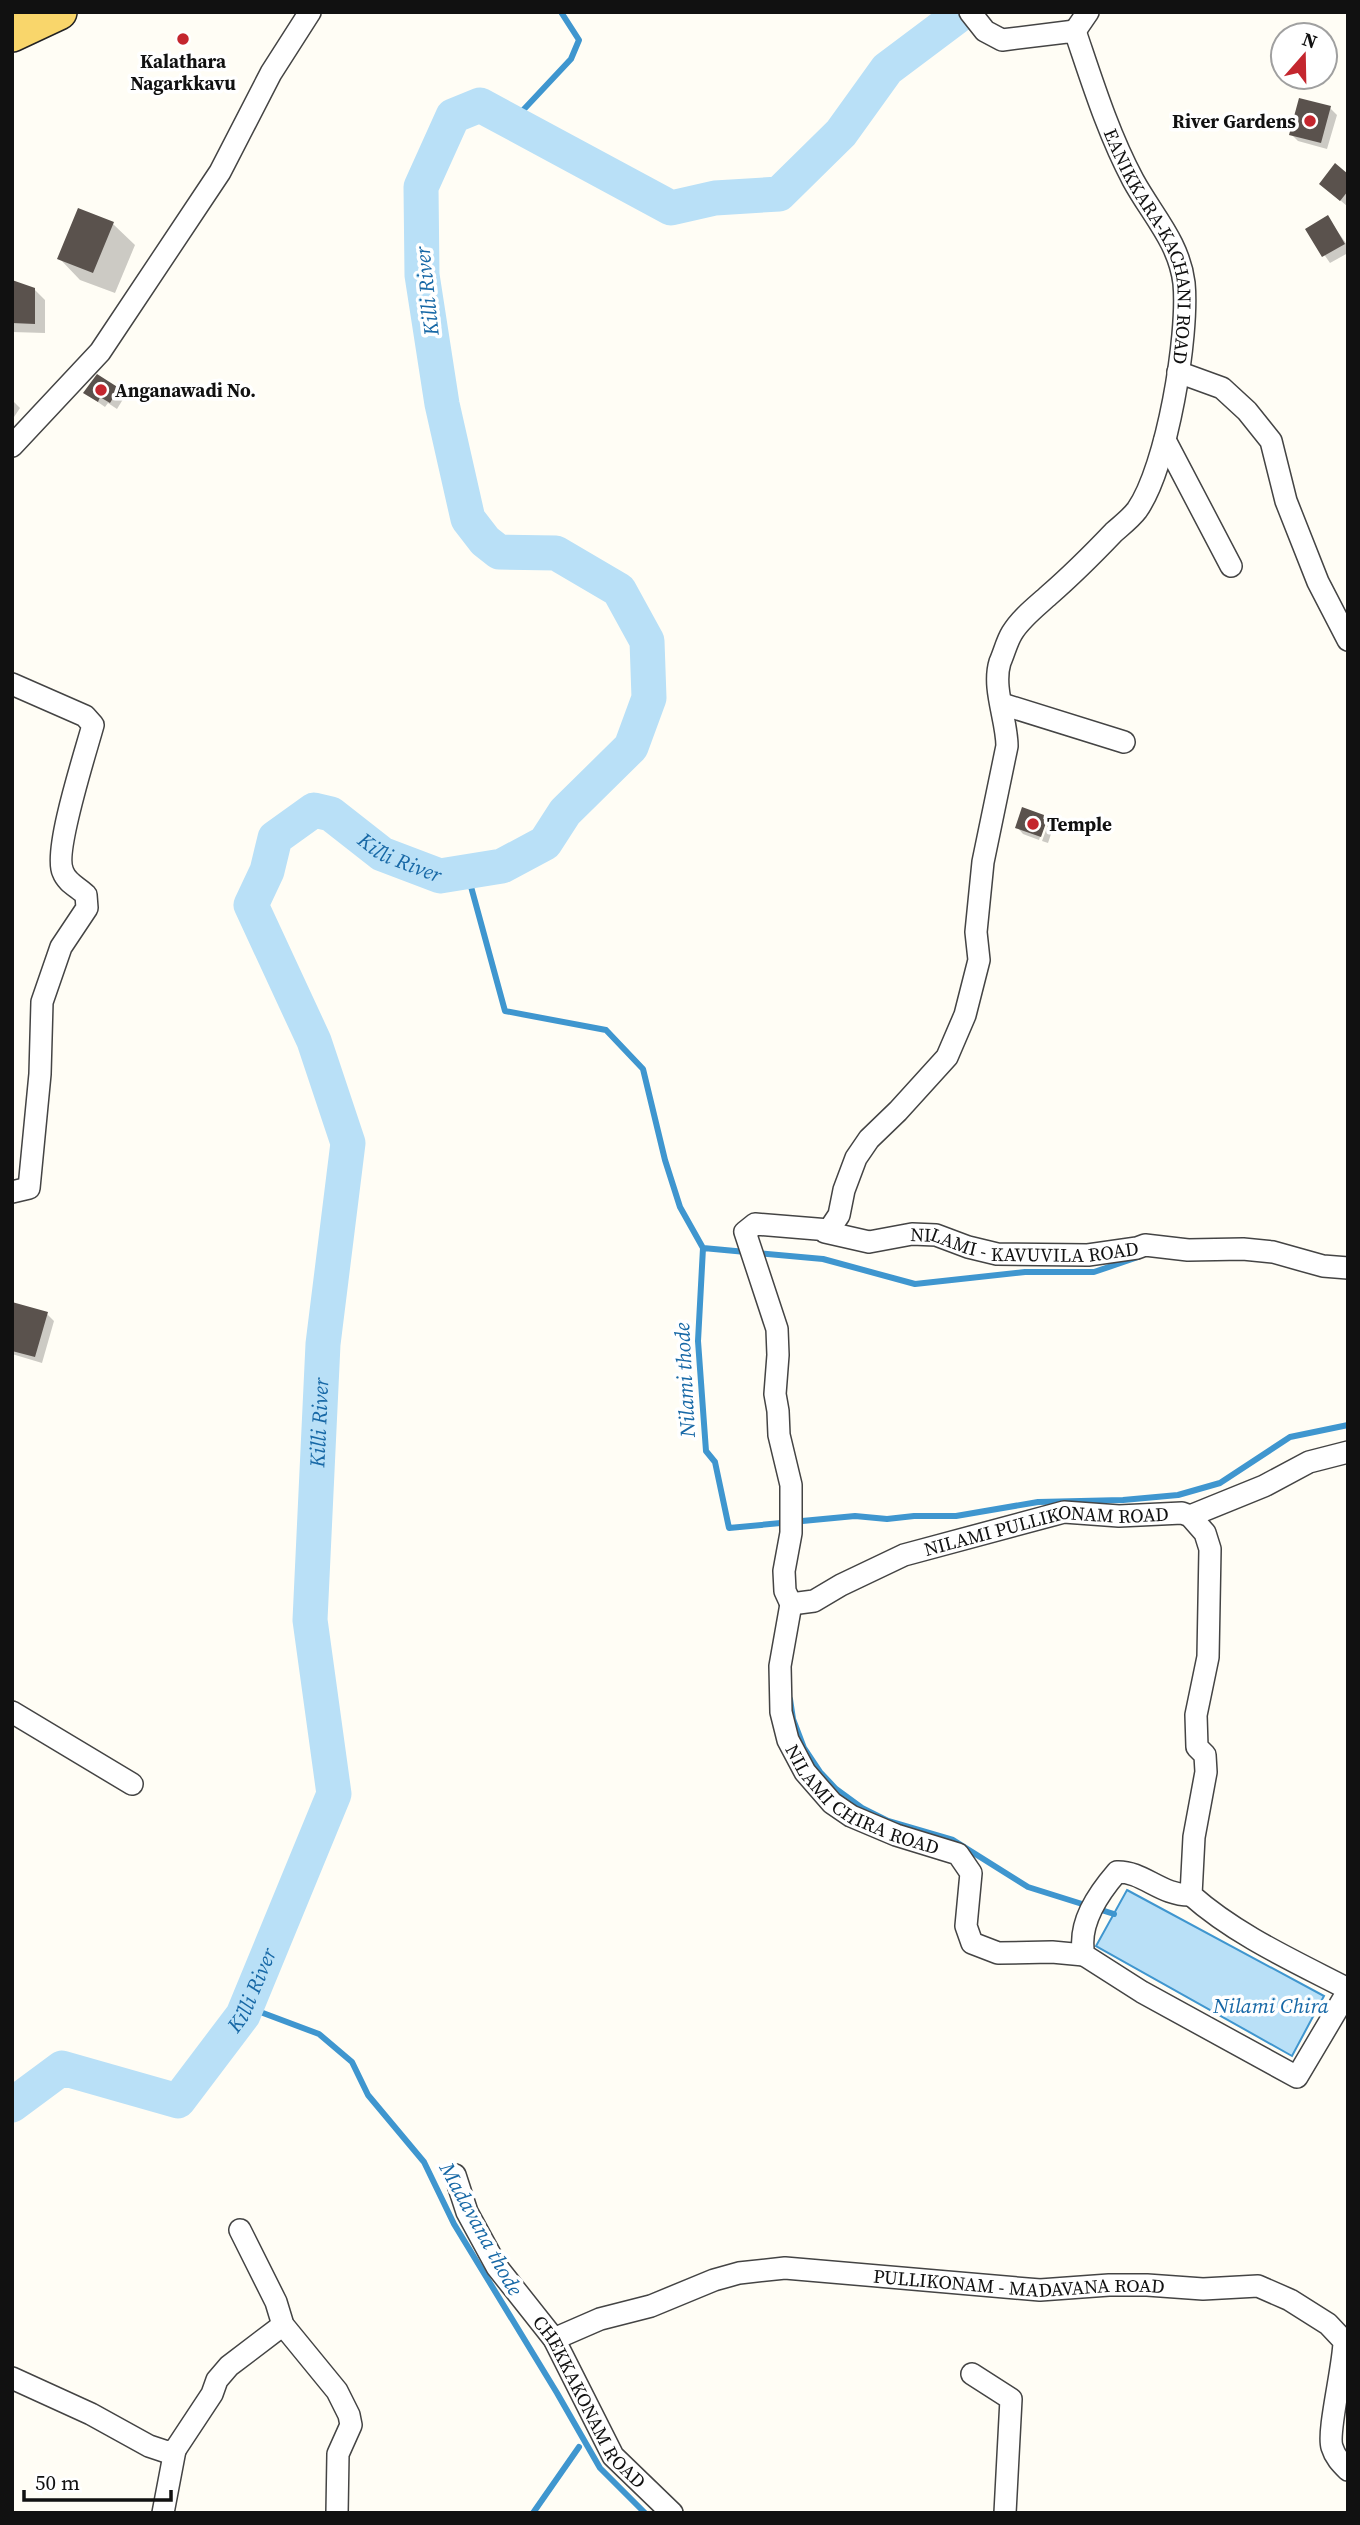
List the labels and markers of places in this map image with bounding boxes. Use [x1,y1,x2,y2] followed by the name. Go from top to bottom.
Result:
[175,31,191,47] marker: Kalathara Nagarkkavu
[130,48,236,96] place label: Kalathara Nagarkkavu
[1172,108,1296,134] place label: River Gardens
[1302,113,1318,129] marker: River Gardens
[115,377,256,403] place label: Anganawadi No.
[93,382,109,398] marker: Anganawadi No.
[1047,811,1112,837] place label: Temple
[1025,816,1041,832] marker: Temple

